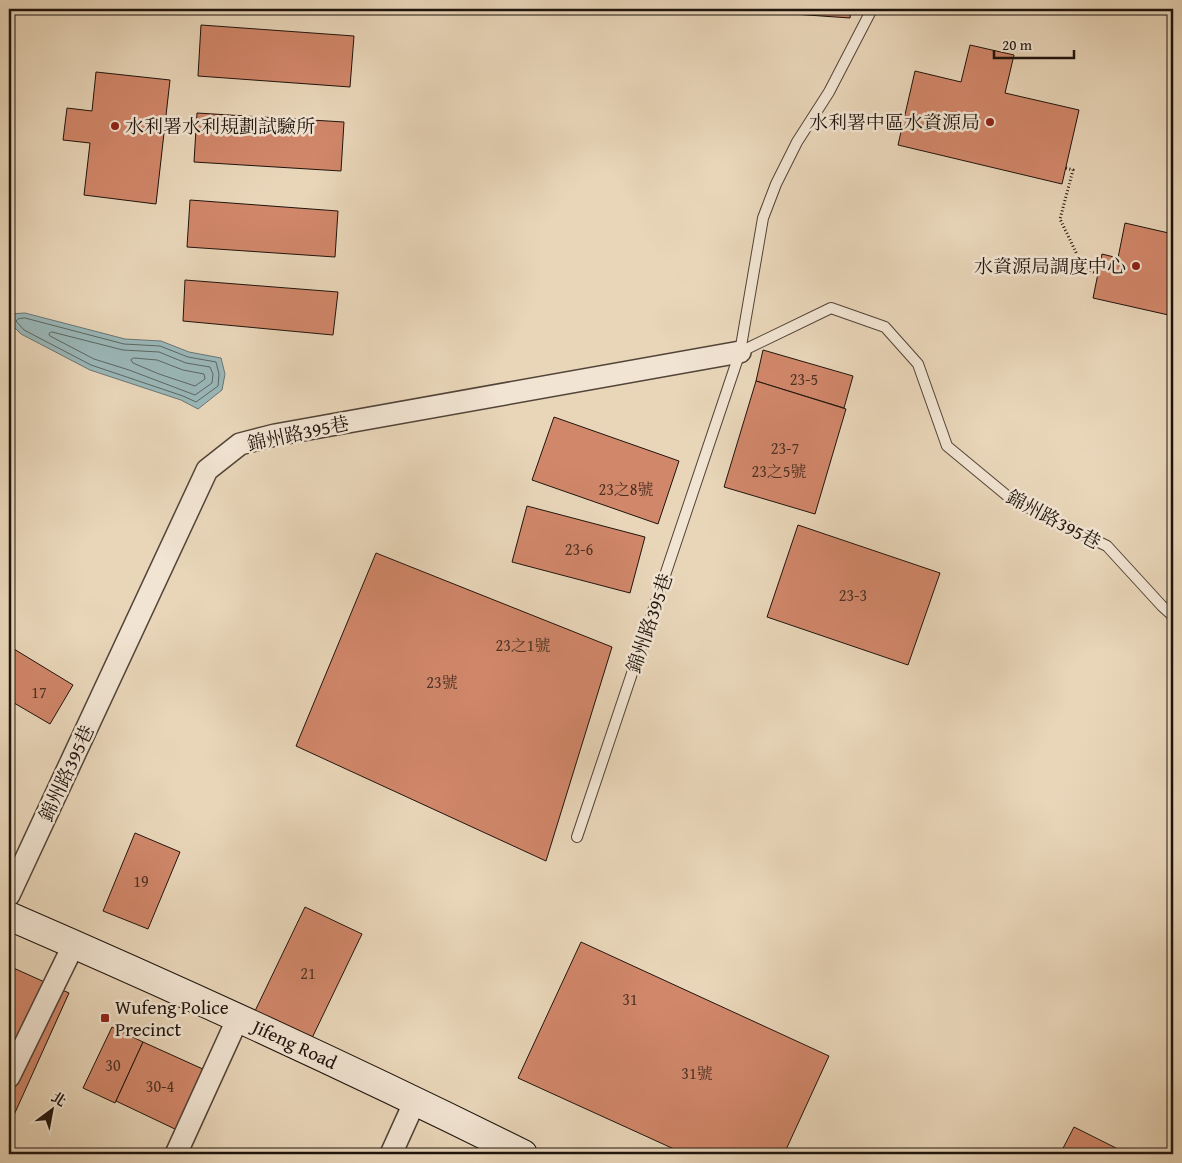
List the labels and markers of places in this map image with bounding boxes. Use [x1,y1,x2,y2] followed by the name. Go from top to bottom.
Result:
[809,108,980,136] place label: 水利署中區水資源局
[125,112,315,140] place label: 水利署水利規劃試驗所
[984,116,996,128] marker: 水利署中區水資源局
[109,120,121,132] marker: 水利署水利規劃試驗所
[974,252,1126,280] place label: 水資源局調度中心
[1130,260,1142,272] marker: 水資源局調度中心
[115,993,229,1043] place label: Wufeng Police Precinct
[99,1012,111,1024] marker: Wufeng Police Precinct

